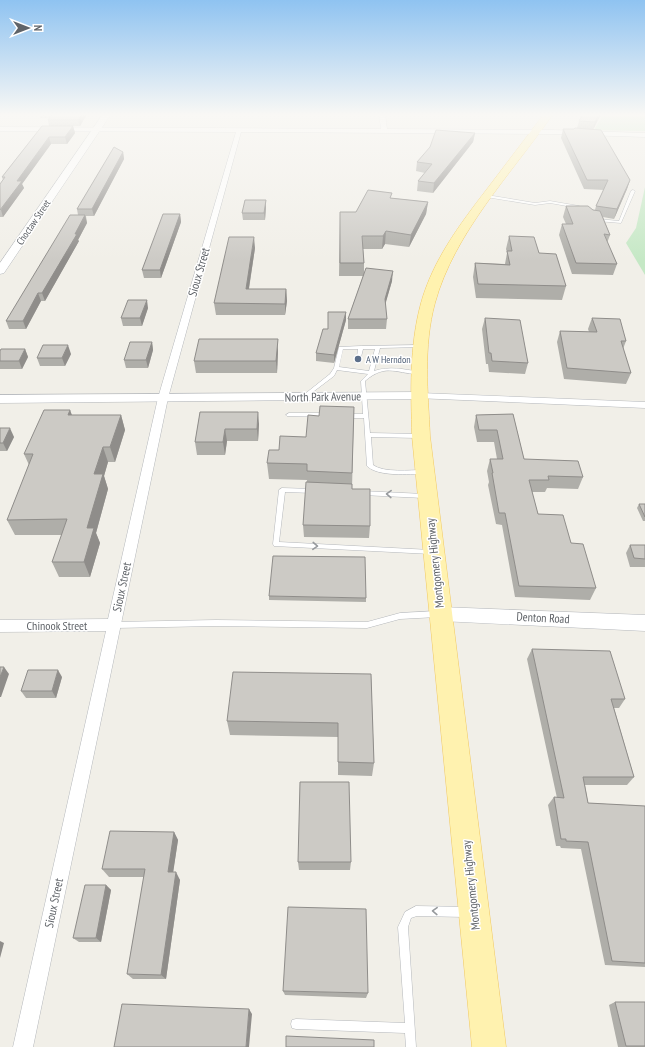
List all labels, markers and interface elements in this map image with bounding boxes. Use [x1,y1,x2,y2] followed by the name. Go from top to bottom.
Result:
[8,8,48,48] north arrow
[31,25,45,31] text: N
[13,197,54,248] street label: Choctaw Street
[184,245,213,298] street label: Sioux Street
[366,353,411,366] place label: A W Herndon
[353,354,363,364] marker: A W Herndon
[285,388,361,405] street label: North Park Avenue
[386,490,392,499] one-way arrow
[422,517,447,609] street label: Montgomery Highway
[312,542,318,550] one-way arrow
[109,560,134,613] street label: Sioux Street
[516,609,570,626] street label: Denton Road
[27,618,88,633] street label: Chinook Street
[458,839,483,931] street label: Montgomery Highway
[41,876,66,929] street label: Sioux Street
[432,907,438,916] one-way arrow

